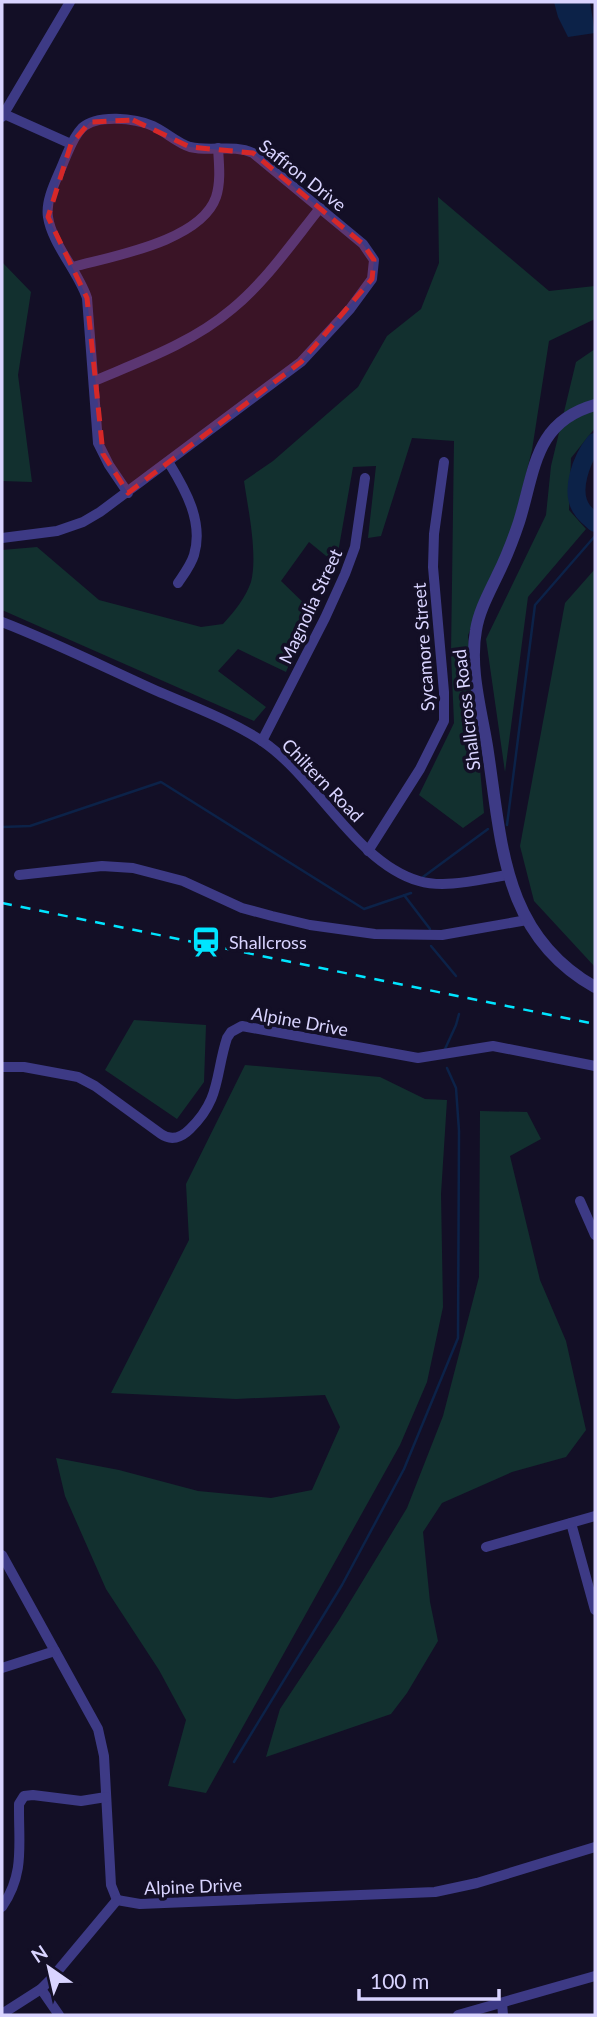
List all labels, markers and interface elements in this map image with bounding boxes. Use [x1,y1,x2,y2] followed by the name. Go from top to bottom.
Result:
[255,134,351,216] street label: Saffron Drive
[274,544,347,667] street label: Magnolia Street
[408,582,438,712] street label: Sycamore Street
[448,648,484,772] street label: Shallcross Road
[278,734,368,826] street label: Chiltern Road
[189,925,223,959] station icon: Shallcross
[229,931,307,953] place label: Shallcross
[250,1002,350,1040] street label: Alpine Drive
[144,1873,242,1899] street label: Alpine Drive
[14,1933,84,2003] north arrow
[27,1940,52,1967] text: N
[359,1958,499,2002] scale bar
[370,1968,429,1993] text: 100 m

